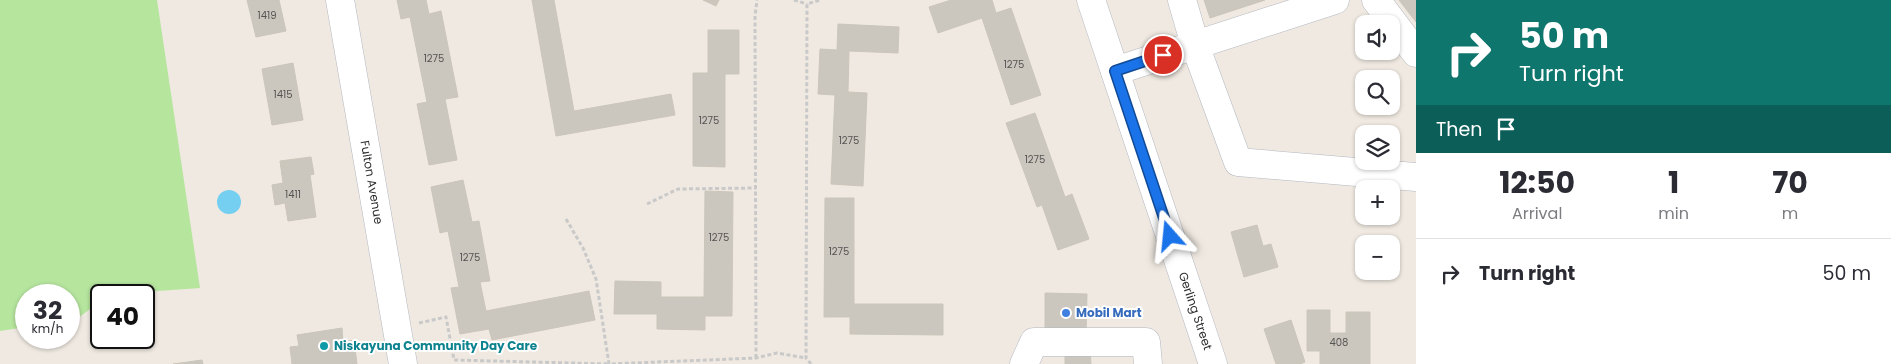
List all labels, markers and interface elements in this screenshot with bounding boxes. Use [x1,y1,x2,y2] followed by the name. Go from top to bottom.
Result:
[258,8,277,23] house number: 1419
[1519,11,1609,60] text: 50 m
[1355,15,1400,280] map controls
[1355,15,1400,60] button: sound
[1436,20,1501,85] icon: right
[1142,34,1184,76] pin
[1149,41,1177,69] icon: arrive
[424,51,444,66] house number: 1275
[1004,57,1024,72] house number: 1275
[1519,58,1624,89] text: Turn right
[1355,70,1400,115] button: search
[274,87,292,102] house number: 1415
[699,113,719,128] house number: 1275
[1492,115,1520,143] icon: arrive
[1436,116,1482,143] text: Then
[1355,125,1400,170] button: layers
[839,133,859,148] house number: 1275
[356,139,388,225] street label: Fulton Avenue
[1025,152,1045,167] house number: 1275
[1499,161,1575,204] text: 12:50
[1668,161,1679,204] text: 1
[1772,161,1808,204] text: 70
[1355,180,1400,225] button: +
[285,187,301,202] house number: 1411
[1512,202,1562,225] text: Arrival
[1658,202,1689,225] text: min
[1782,202,1798,225] text: m
[1143,209,1195,261] position arrow
[709,230,729,245] house number: 1275
[1355,235,1400,280] button: −
[829,244,849,259] house number: 1275
[460,250,480,265] house number: 1275
[1436,260,1464,288] icon: right
[1479,260,1575,287] text: Turn right
[1822,260,1871,287] text: 50 m
[1175,270,1217,352] street label: Gerling Street
[90,284,155,349] speed limit sign: 40
[33,293,62,328] text: 32
[1076,304,1142,321] place label: Mobil Mart
[1060,307,1072,319] marker: Mobil Mart
[32,320,63,337] text: km/h
[1330,335,1348,350] house number: 408
[334,337,538,354] place label: Niskayuna Community Day Care
[318,340,330,352] marker: Niskayuna Community Day Care

